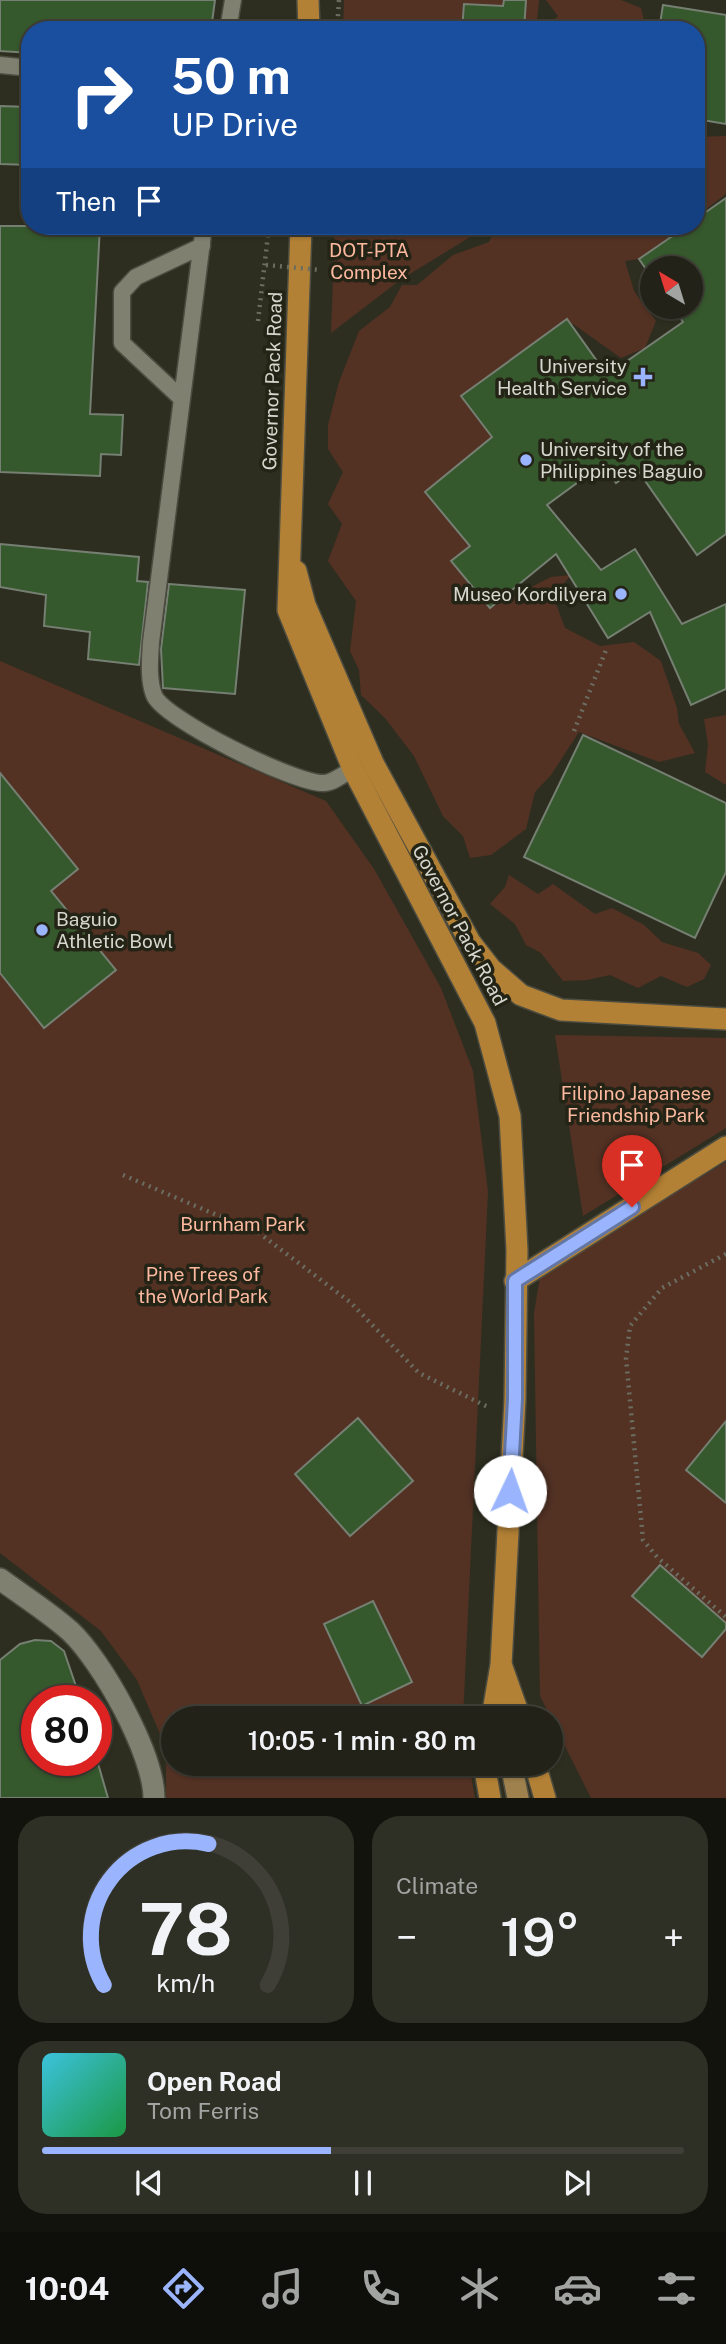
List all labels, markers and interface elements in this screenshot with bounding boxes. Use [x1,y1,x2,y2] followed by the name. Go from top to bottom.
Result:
[171,47,291,105] text: 50 m
[56,49,147,140] icon: right
[171,106,298,143] text: UP Drive
[130,182,168,220] icon: arrive
[56,186,116,217] text: Then
[329,239,409,283] park label: DOT-PTA Complex
[640,256,704,318] north arrow
[640,256,703,319] map controls
[258,291,286,471] street label: Governor Pack Road
[497,355,627,399] place label: University Health Service
[633,367,653,387] marker: University Health Service
[540,438,703,482] place label: University of the Philippines Baguio
[518,452,534,468] marker: University of the Philippines Baguio
[453,583,607,605] place label: Museo Kordilyera
[613,586,629,602] marker: Museo Kordilyera
[408,841,512,1009] street label: Governor Pack Road
[56,908,173,952] place label: Baguio Athletic Bowl
[34,922,50,938] marker: Baguio Athletic Bowl
[561,1082,711,1126] park label: Filipino Japanese Friendship Park
[602,1135,662,1207] pin
[613,1146,651,1184] icon: arrive
[180,1213,306,1235] park label: Burnham Park
[138,1263,268,1307] park label: Pine Trees of the World Park
[473,1454,547,1528] position arrow
[21,1685,112,1776] speed limit sign: 80
[248,1725,476,1756] text: 10:05 · 1 min · 80 m
[396,1872,478,1899] text: Climate
[139,1887,233,1972] text: 78
[500,1907,580,1968] text: 19°
[396,1915,417,1960] text: −
[663,1915,684,1960] text: +
[157,1968,215,1998] text: km/h
[147,2066,282,2097] text: Open Road
[147,2097,259,2124] text: Tom Ferris
[130,2164,168,2202] icon: previous
[344,2164,382,2202] icon: pause
[558,2164,596,2202] icon: next
[159,2264,208,2313] icon: directions
[258,2264,307,2313] icon: music
[356,2264,405,2313] icon: phone
[455,2264,504,2313] icon: climate
[553,2264,602,2313] icon: car
[652,2264,701,2313] icon: filters
[25,2270,109,2307] text: 10:04

